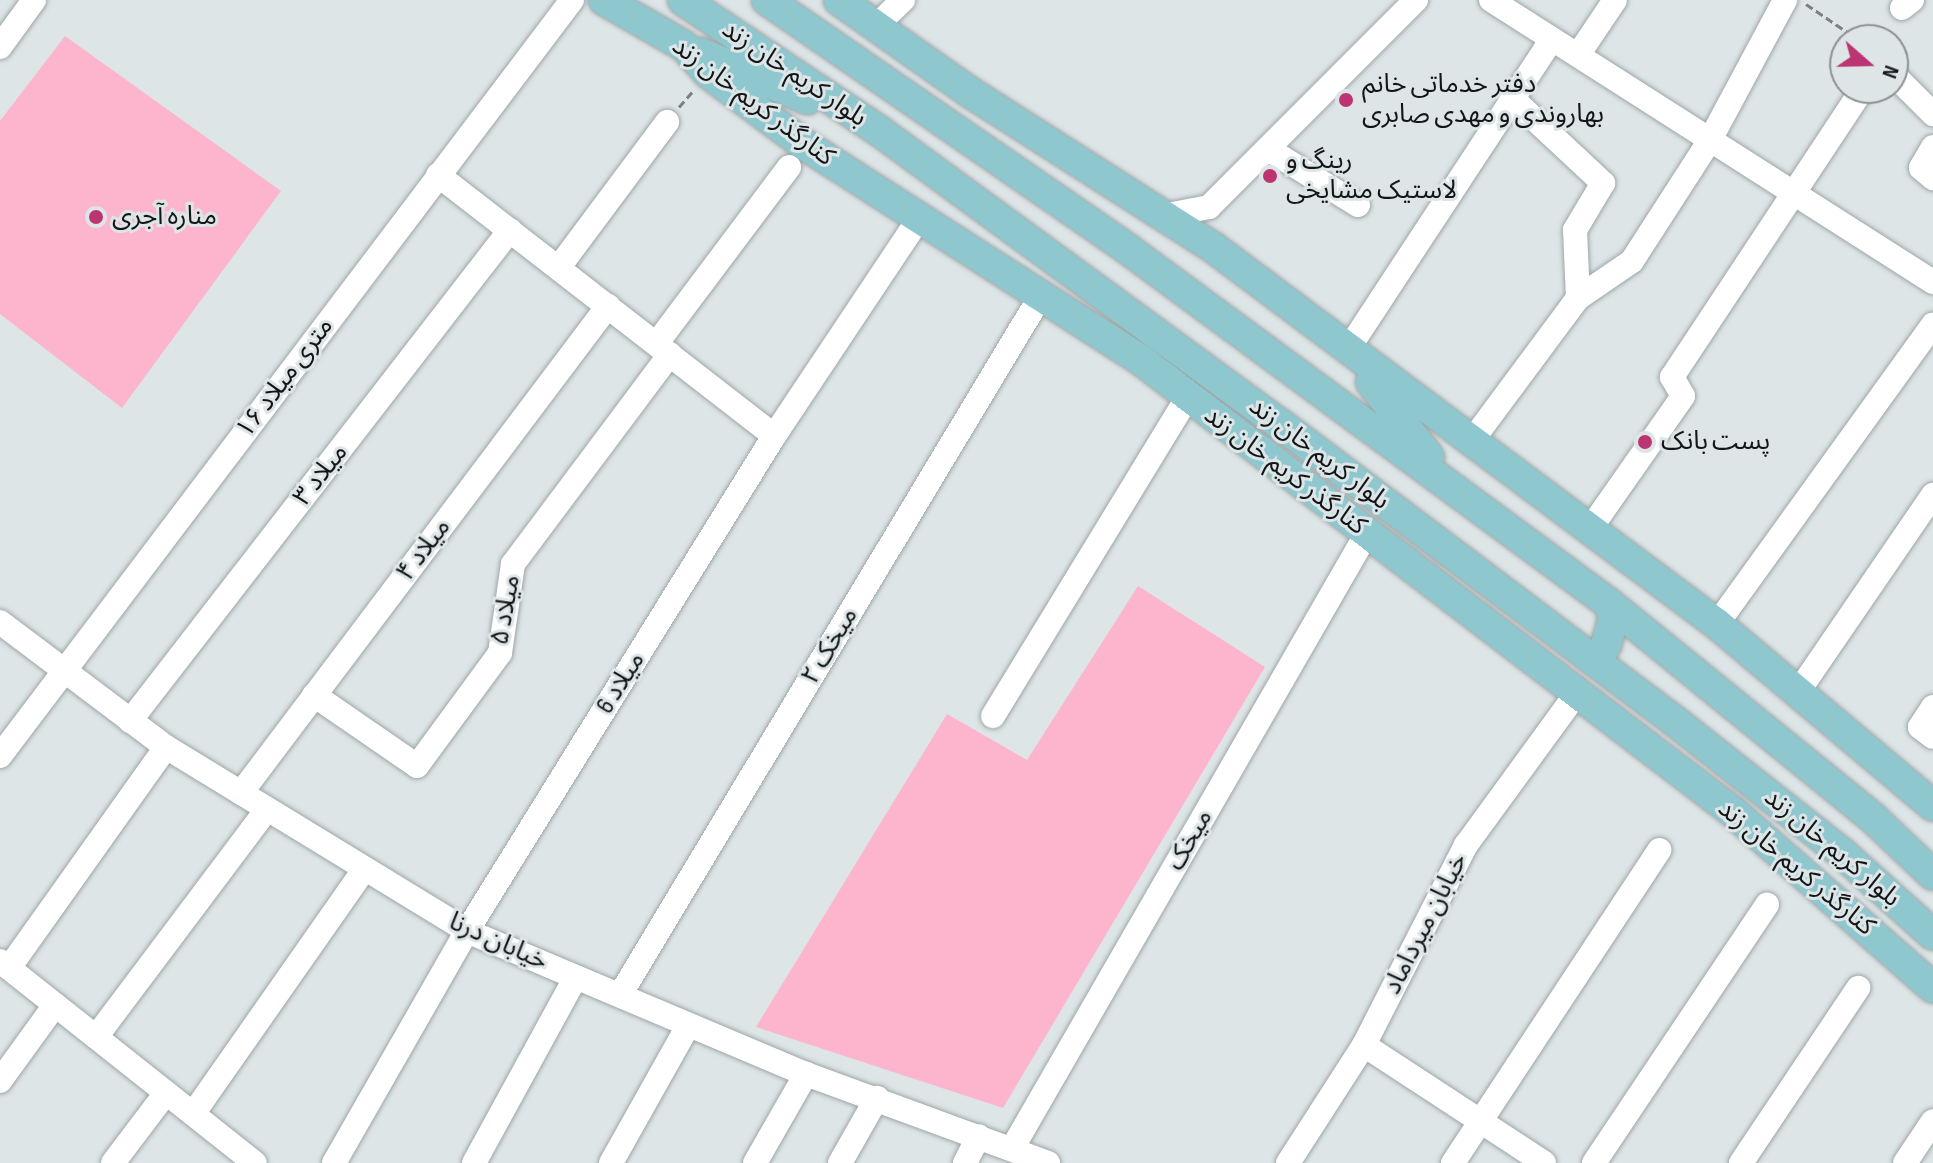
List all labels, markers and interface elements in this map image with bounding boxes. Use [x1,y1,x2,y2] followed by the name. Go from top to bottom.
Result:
[716,14,872,134] street label: بلوار کریم خان زند
[1829,24,1909,104] north arrow
[666,31,840,173] street label: کنارگذر کریم خان زند
[1875,62,1905,82] text: N
[1362,69,1604,130] place label: دفتر خدماتی خانم بهاروندی و مهدی صابری
[1337,91,1355,109] marker: دفتر خدماتی خانم بهاروندی و مهدی صابری
[1286,145,1457,206] place label: رینگ و لاستیک مشایخی
[1261,167,1279,185] marker: رینگ و لاستیک مشایخی
[112,201,217,233] place label: مناره آجری
[87,208,105,226] marker: مناره آجری
[230,312,340,444] street label: ۱۶ متری میلاد
[1242,391,1396,517] street label: بلوار کریم خان زند
[1198,400,1372,542] street label: کنارگذر کریم خان زند
[1661,426,1770,458] place label: پست بانک
[1636,433,1654,451] marker: پست بانک
[287,438,355,512] street label: میلاد ۳
[390,513,458,587] street label: میلاد ۴
[485,573,527,647] street label: میلاد ۵
[795,602,865,690] street label: میخک ۲
[590,646,652,720] street label: میلاد 6
[1758,782,1906,914] street label: بلوار کریم خان زند
[1711,793,1881,943] street label: کنارگذر کریم خان زند
[1160,804,1220,876] street label: میخک
[1377,848,1475,1000] street label: خیابان میرداماد
[444,906,552,978] street label: خیابان درنا

